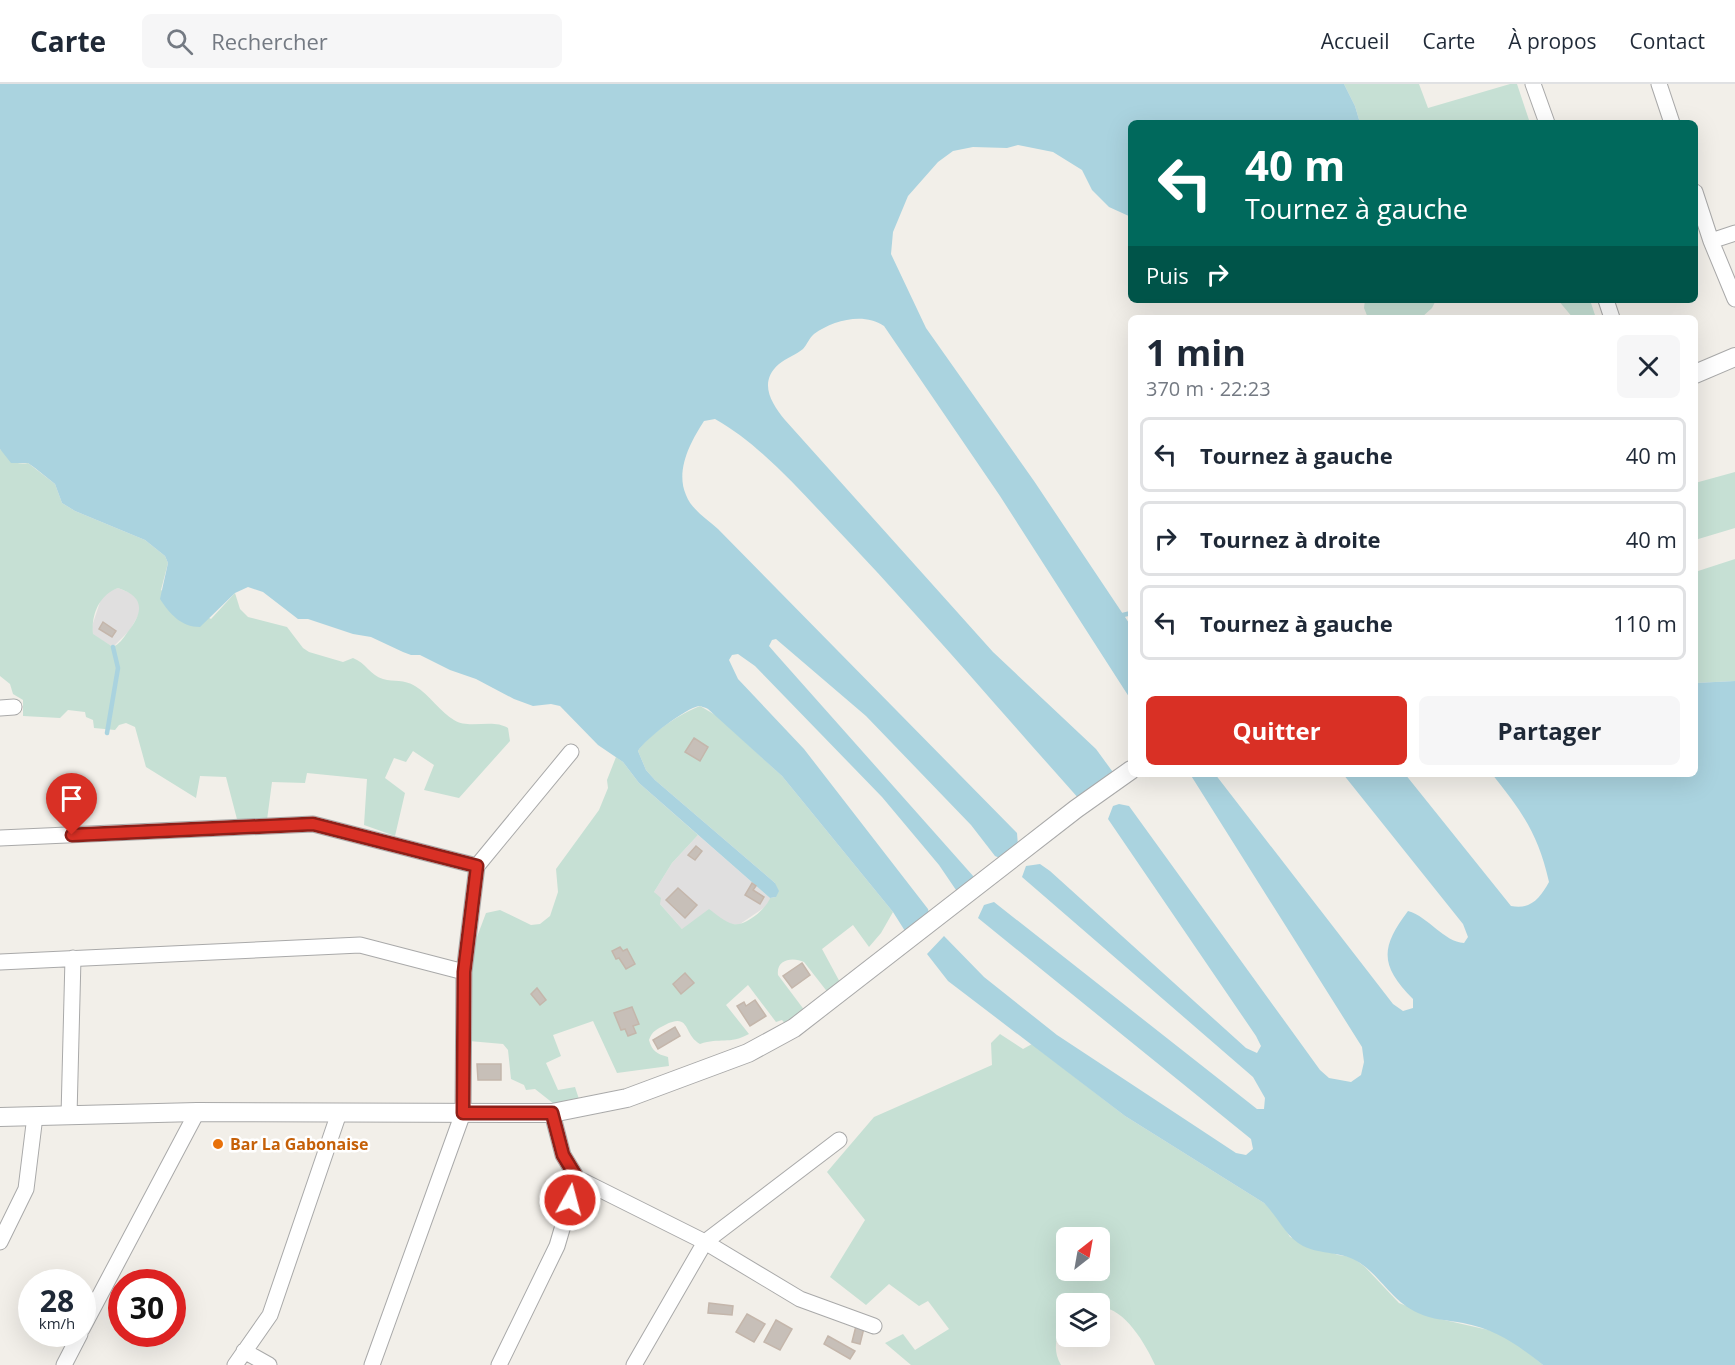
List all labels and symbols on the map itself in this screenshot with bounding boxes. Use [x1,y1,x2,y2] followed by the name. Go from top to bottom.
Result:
[46,773,97,835] pin
[230,1133,368,1155] place label: Bar La Gabonaise
[211,1137,225,1151] marker: Bar La Gabonaise
[538,1168,602,1232] position arrow
[1056,1227,1110,1281] north arrow
[108,1269,186,1347] speed limit sign: 30

